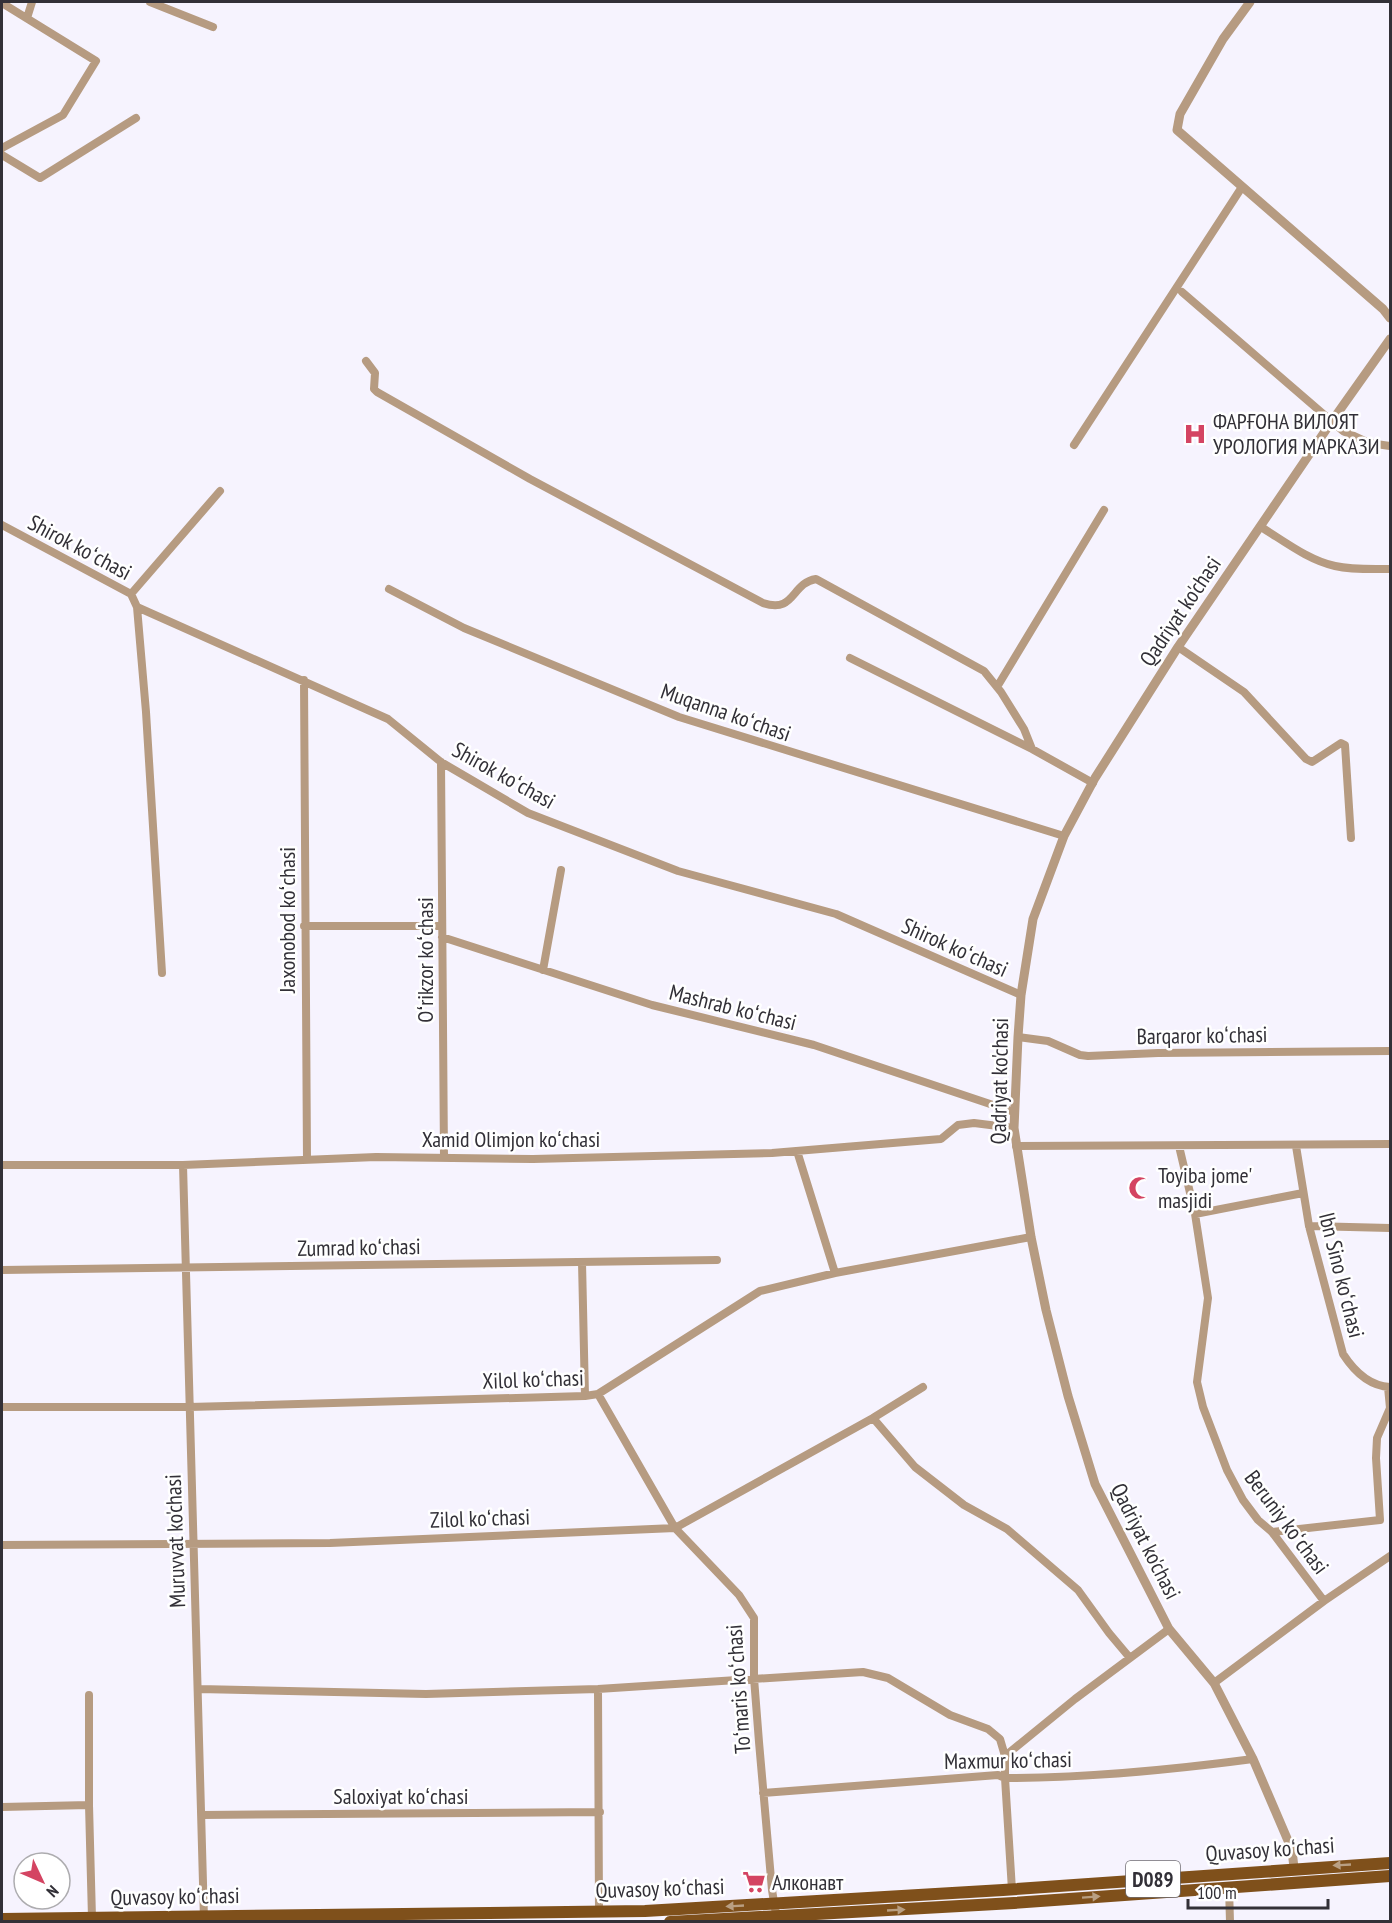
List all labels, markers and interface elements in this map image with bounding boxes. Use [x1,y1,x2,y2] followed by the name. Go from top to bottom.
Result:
[1213,407,1379,460] place label: ФАРҒОНА ВИЛОЯТ УРОЛОГИЯ МАРКАЗИ
[1182,421,1208,447] hospital icon: ФАРҒОНА ВИЛОЯТ УРОЛОГИЯ МАРКАЗИ
[23,508,137,586] street label: Shirok koʻchasi
[1133,551,1227,671] street label: Qadriyat ko'chasi
[657,677,795,747] street label: Muqanna koʻchasi
[448,735,560,815] street label: Shirok koʻchasi
[273,847,301,994] street label: Jaxonobod koʻchasi
[411,897,439,1023] street label: Oʻrikzor koʻchasi
[898,911,1012,983] street label: Shirok koʻchasi
[666,978,800,1036] street label: Mashrab koʻchasi
[984,1018,1014,1144] street label: Qadriyat ko'chasi
[1136,1020,1268,1050] street label: Barqaror koʻchasi
[422,1125,600,1153] street label: Xamid Olimjon koʻchasi
[1158,1161,1252,1214] place label: Toyiba jome' masjidi
[1127,1175,1153,1201] mosque icon: Toyiba jome' masjidi
[1313,1209,1371,1341] street label: Ibn Sino koʻchasi
[297,1232,421,1262] street label: Zumrad koʻchasi
[482,1363,584,1395] street label: Xilol koʻchasi
[1239,1464,1335,1580] street label: Beruniy koʻchasi
[159,1474,191,1608] street label: Muruvvat ko'chasi
[1105,1478,1187,1604] street label: Qadriyat ko'chasi
[429,1502,531,1534] street label: Zilol koʻchasi
[720,1624,756,1754] street label: Toʻmaris koʻchasi
[944,1745,1072,1775] street label: Maxmur koʻchasi
[333,1782,469,1810] street label: Saloxiyat koʻchasi
[1205,1831,1335,1867] street label: Quvasoy koʻchasi
[12,1851,72,1911] north arrow
[1126,1861,1180,1897] road number: D089
[1333,1861,1352,1870] one-way arrow
[772,1868,844,1896] place label: Алконавт
[741,1869,767,1895] supermarket icon: Алконавт
[595,1872,725,1904] street label: Quvasoy koʻchasi
[1188,1872,1328,1910] scale bar
[43,1881,63,1901] text: N
[110,1881,240,1911] street label: Quvasoy koʻchasi
[1197,1881,1237,1904] text: 100 m
[1082,1892,1101,1902] one-way arrow
[726,1901,745,1910] one-way arrow
[887,1905,906,1914] one-way arrow

